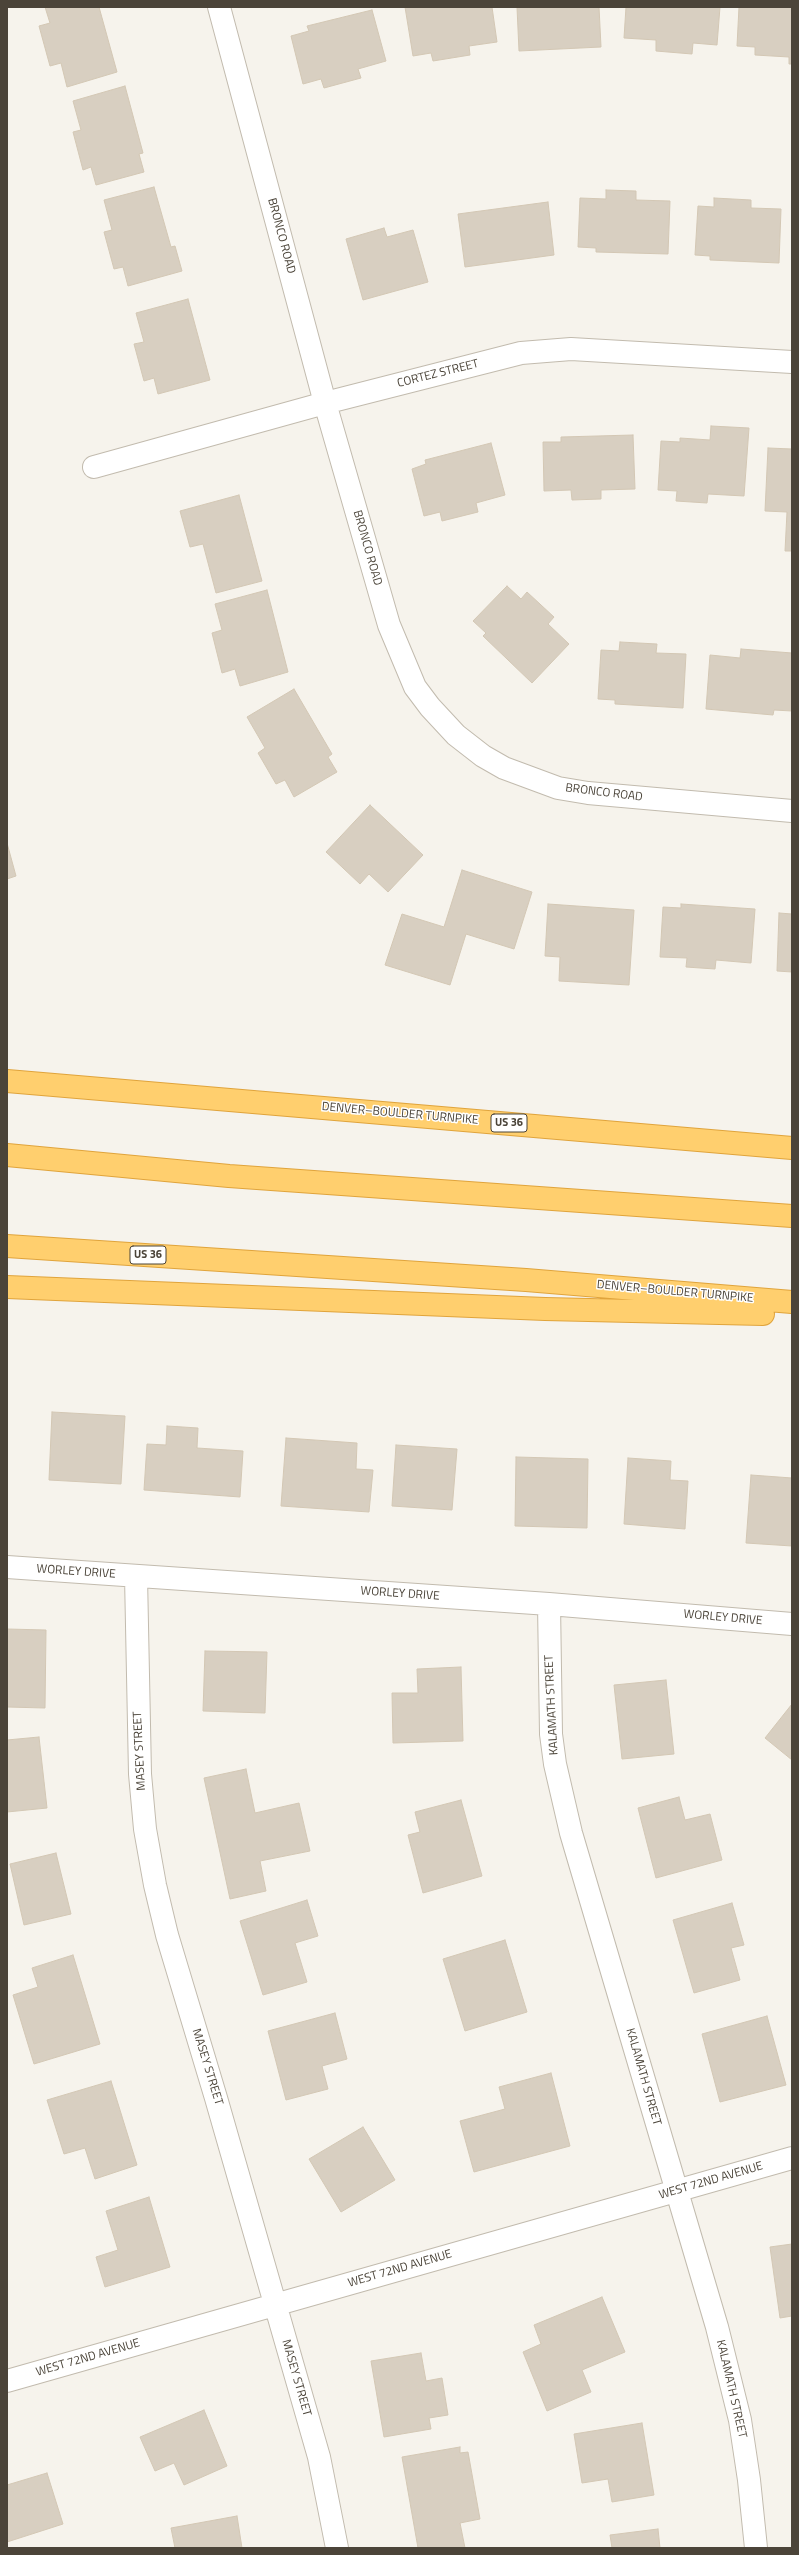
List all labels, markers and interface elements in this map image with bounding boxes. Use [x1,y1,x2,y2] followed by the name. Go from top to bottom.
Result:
[264,197,298,275] street label: BRONCO ROAD
[396,357,480,391] street label: CORTEZ STREET
[349,509,385,587] street label: BRONCO ROAD
[564,781,644,805] street label: BRONCO ROAD
[321,1100,479,1128] street label: DENVER–BOULDER TURNPIKE
[491,1114,527,1132] road number: US 36
[130,1246,166,1264] road number: US 36
[596,1278,754,1306] street label: DENVER–BOULDER TURNPIKE
[36,1562,116,1582] street label: WORLEY DRIVE
[360,1584,440,1604] street label: WORLEY DRIVE
[683,1607,763,1629] street label: WORLEY DRIVE
[542,1654,562,1756] street label: KALAMATH STREET
[131,1711,149,1791] street label: MASEY STREET
[189,2027,225,2107] street label: MASEY STREET
[622,2027,664,2127] street label: KALAMATH STREET
[657,2159,765,2203] street label: WEST 72ND AVENUE
[346,2247,454,2291] street label: WEST 72ND AVENUE
[34,2336,142,2380] street label: WEST 72ND AVENUE
[278,2338,314,2418] street label: MASEY STREET
[713,2338,749,2440] street label: KALAMATH STREET

